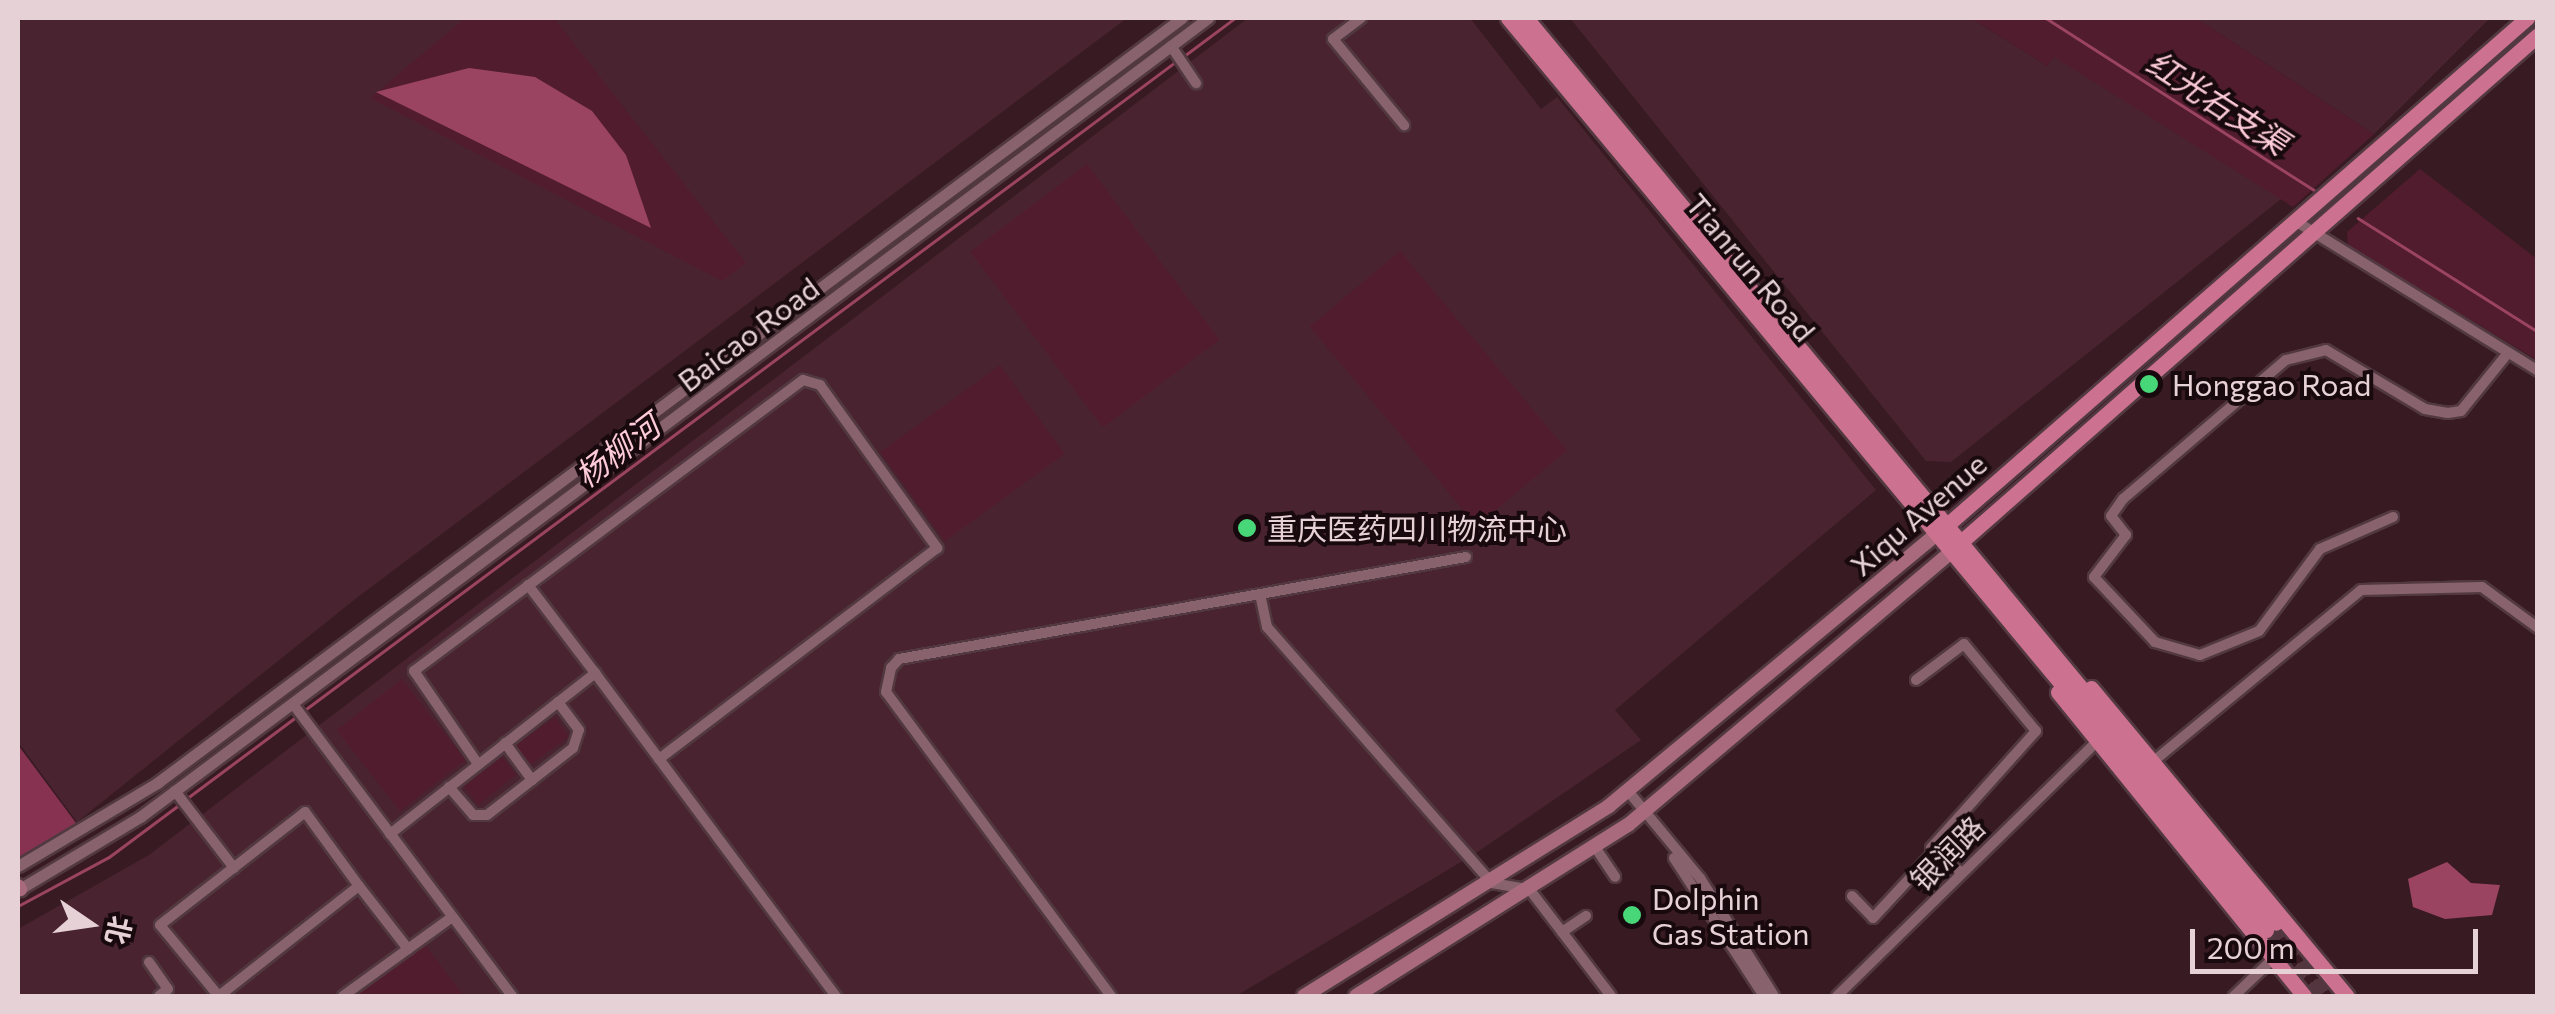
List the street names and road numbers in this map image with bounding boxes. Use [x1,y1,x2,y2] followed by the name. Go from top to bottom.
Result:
[1679,186,1823,348] street label: Tianrun Road
[670,269,826,399] street label: Baicao Road
[1843,445,1993,583] street label: Xiqu Avenue
[1902,808,1992,898] street label: 银润路

